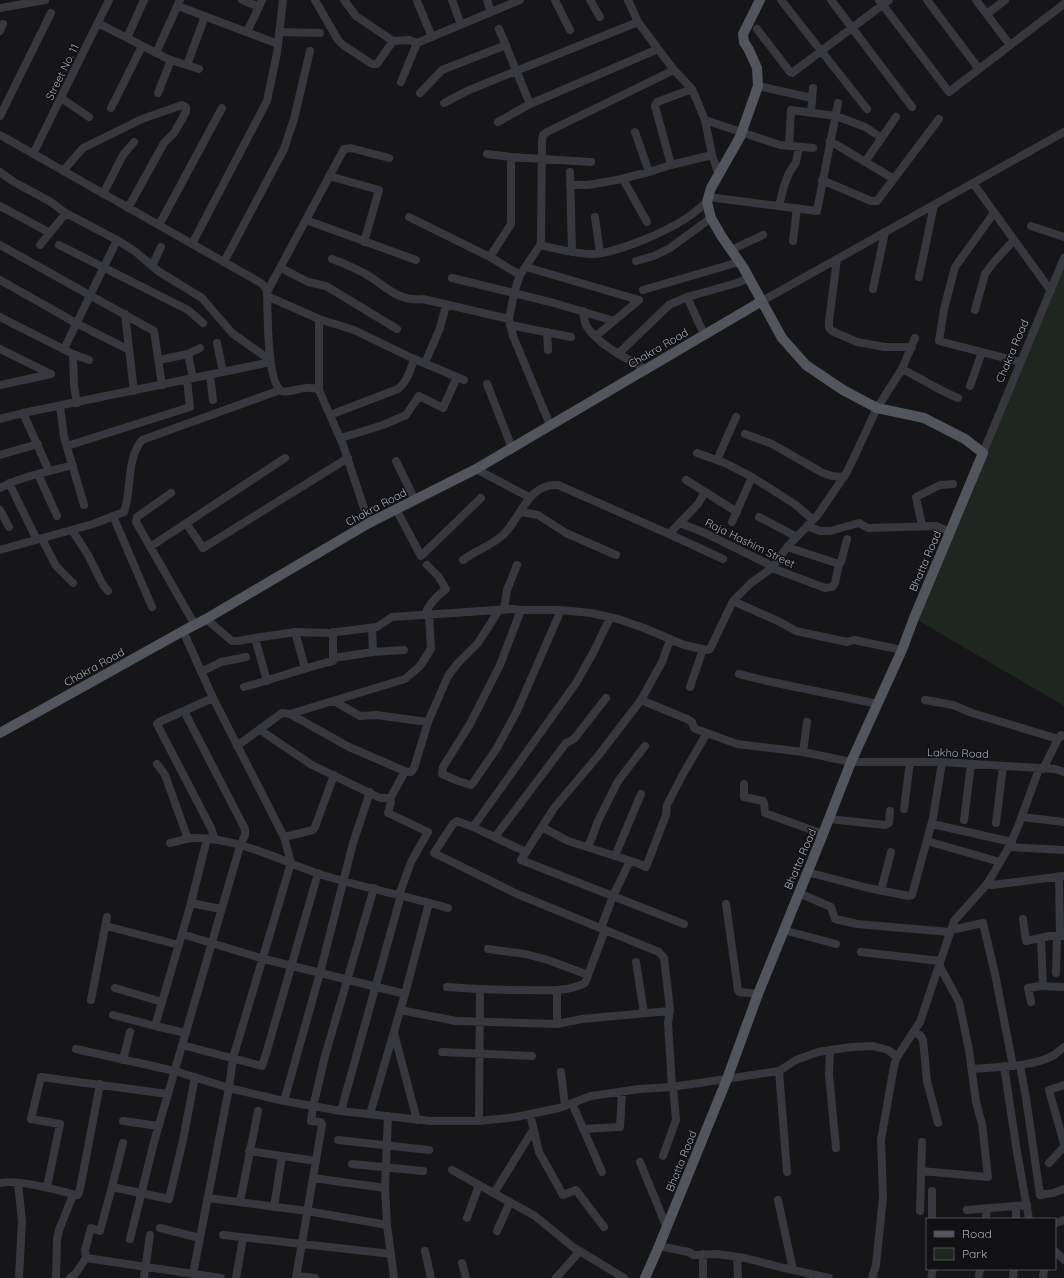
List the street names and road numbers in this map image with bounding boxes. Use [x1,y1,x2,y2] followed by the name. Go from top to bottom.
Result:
[42,42,82,102] street label: Street No. 11
[992,317,1032,385] street label: Chakra Road
[625,325,691,371] street label: Chakra Road
[343,485,409,529] street label: Chakra Road
[703,515,797,571] street label: Raja Hashim Street
[906,529,944,593] street label: Bhatta Road
[61,645,127,689] street label: Chakra Road
[927,745,989,761] street label: Lakho Road
[781,827,819,891] street label: Bhatta Road
[662,1128,700,1194] street label: Bhatta Road

